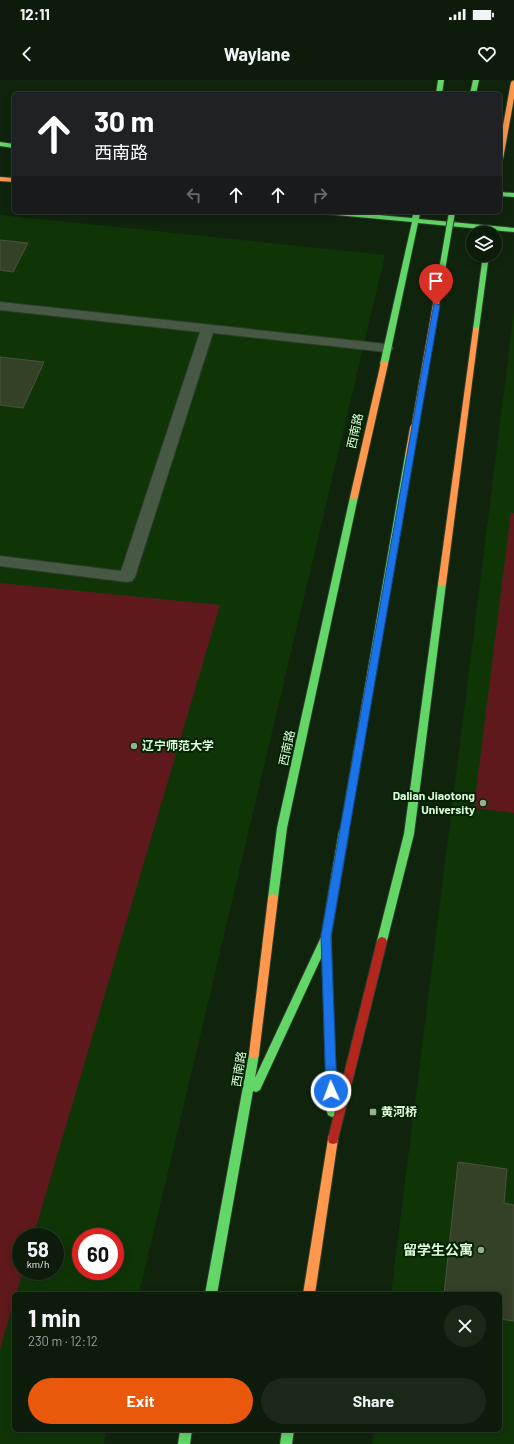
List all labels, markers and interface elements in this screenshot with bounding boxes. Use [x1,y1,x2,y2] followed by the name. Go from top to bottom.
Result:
[20,5,50,23] text: 12:11
[16,43,38,65] icon: back
[224,43,290,65] text: Waylane
[476,43,498,65] icon: heart
[94,104,154,138] text: 30 m
[28,108,80,160] icon: ahead
[94,141,148,163] text: 西南路
[183,184,205,206] icon: left
[225,184,247,206] icon: ahead
[267,184,289,206] icon: ahead
[309,184,331,206] icon: right
[466,226,502,262] map controls
[466,226,502,262] button: layers
[419,264,453,305] pin
[425,270,447,292] icon: arrive
[343,412,365,450] street label: 西南路
[275,729,297,767] street label: 西南路
[142,738,214,752] place label: 辽宁师范大学
[129,741,139,751] marker: 辽宁师范大学
[393,788,475,816] place label: Dalian Jiaotong University
[478,798,488,808] marker: Dalian Jiaotong University
[228,1050,248,1088] street label: 西南路
[310,1070,352,1112] position arrow
[381,1104,417,1118] place label: 黄河桥
[368,1107,378,1117] marker: 黄河桥
[72,1228,124,1280] speed limit sign: 60
[27,1237,49,1261] text: 58
[403,1241,473,1258] place label: 留学生公寓
[476,1245,486,1255] marker: 留学生公寓
[27,1258,49,1270] text: km/h
[28,1303,81,1332] text: 1 min
[444,1305,486,1347] button: close
[28,1333,98,1349] text: 230 m · 12:12
[28,1378,253,1424] button: Exit
[261,1378,486,1424] button: Share

